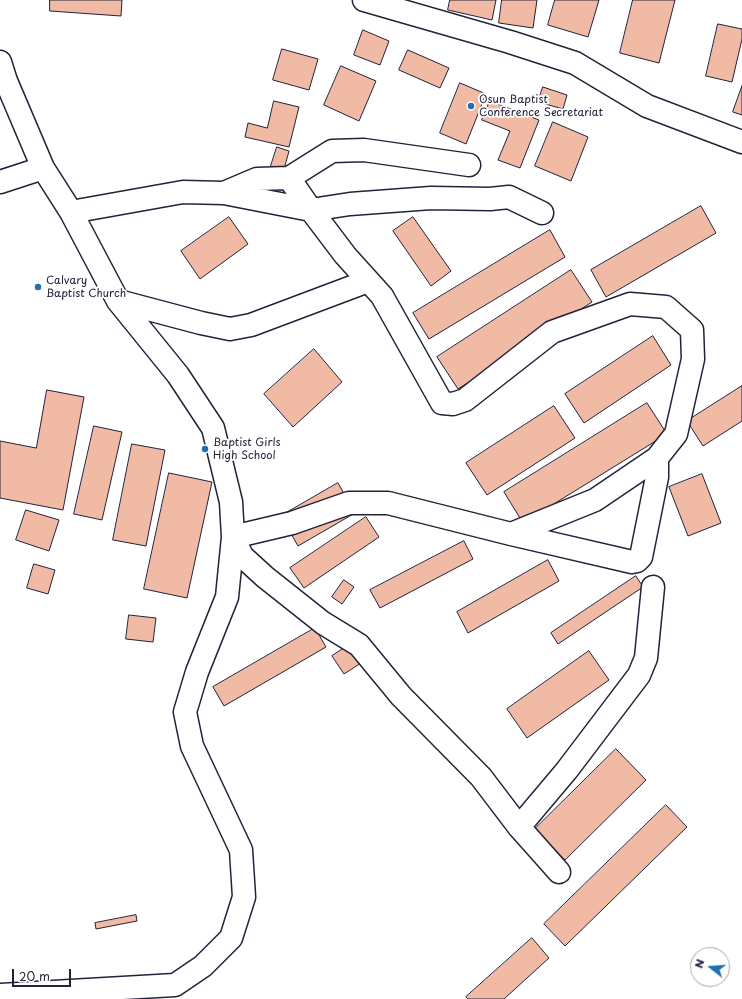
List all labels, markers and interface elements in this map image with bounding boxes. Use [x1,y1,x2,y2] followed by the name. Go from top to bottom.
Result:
[479,93,603,119] place label: Osun Baptist Conference Secretariat
[466,101,476,111] marker: Osun Baptist Conference Secretariat
[46,274,126,300] place label: Calvary Baptist Church
[33,282,43,292] marker: Calvary Baptist Church
[213,436,281,462] place label: Baptist Girls High School
[200,444,210,454] marker: Baptist Girls High School
[690,947,730,987] north arrow
[690,957,708,970] text: N
[14,961,73,987] scale bar
[19,967,50,985] text: 20 m

